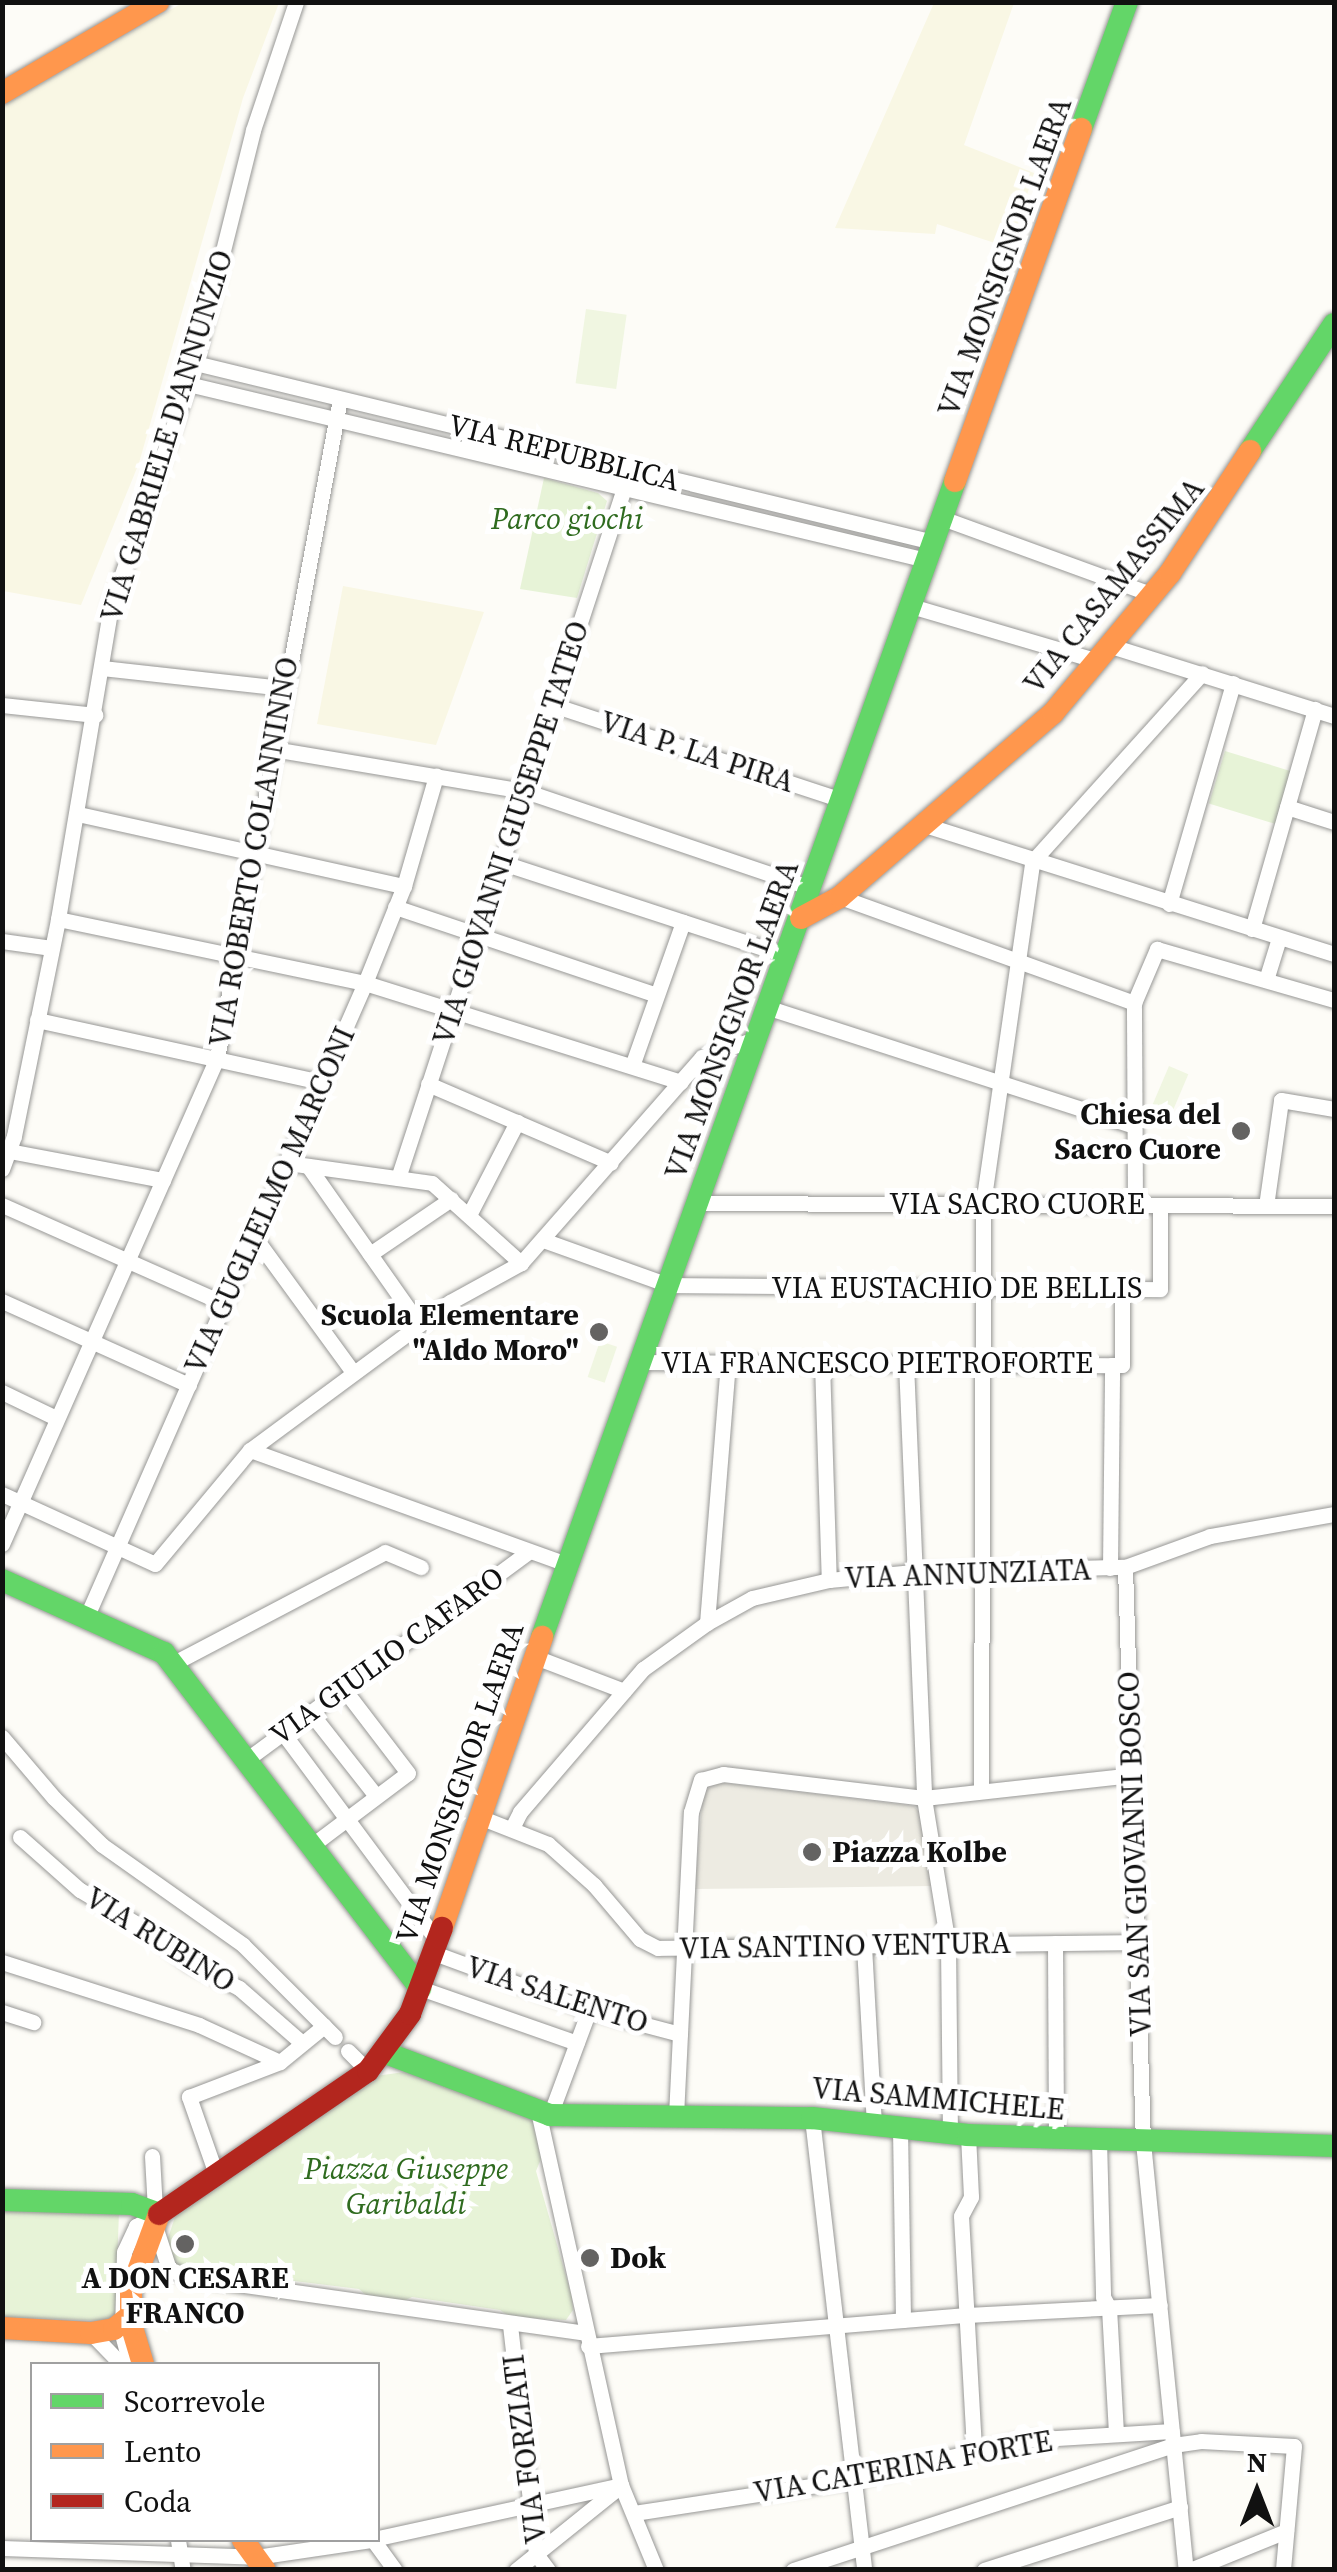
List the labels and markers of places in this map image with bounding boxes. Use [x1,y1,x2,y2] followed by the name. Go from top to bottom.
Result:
[1054,1096,1221,1166] place label: Chiesa del Sacro Cuore
[1230,1120,1252,1142] marker: Chiesa del Sacro Cuore
[321,1297,579,1368] place label: Scuola Elementare "Aldo Moro"
[588,1321,610,1343] marker: Scuola Elementare "Aldo Moro"
[832,1834,1007,1870] place label: Piazza Kolbe
[801,1841,823,1863] marker: Piazza Kolbe
[174,2233,196,2255] marker: A DON CESARE FRANCO
[610,2240,666,2276] place label: Dok
[579,2247,601,2269] marker: Dok
[81,2260,289,2330] place label: A DON CESARE FRANCO

